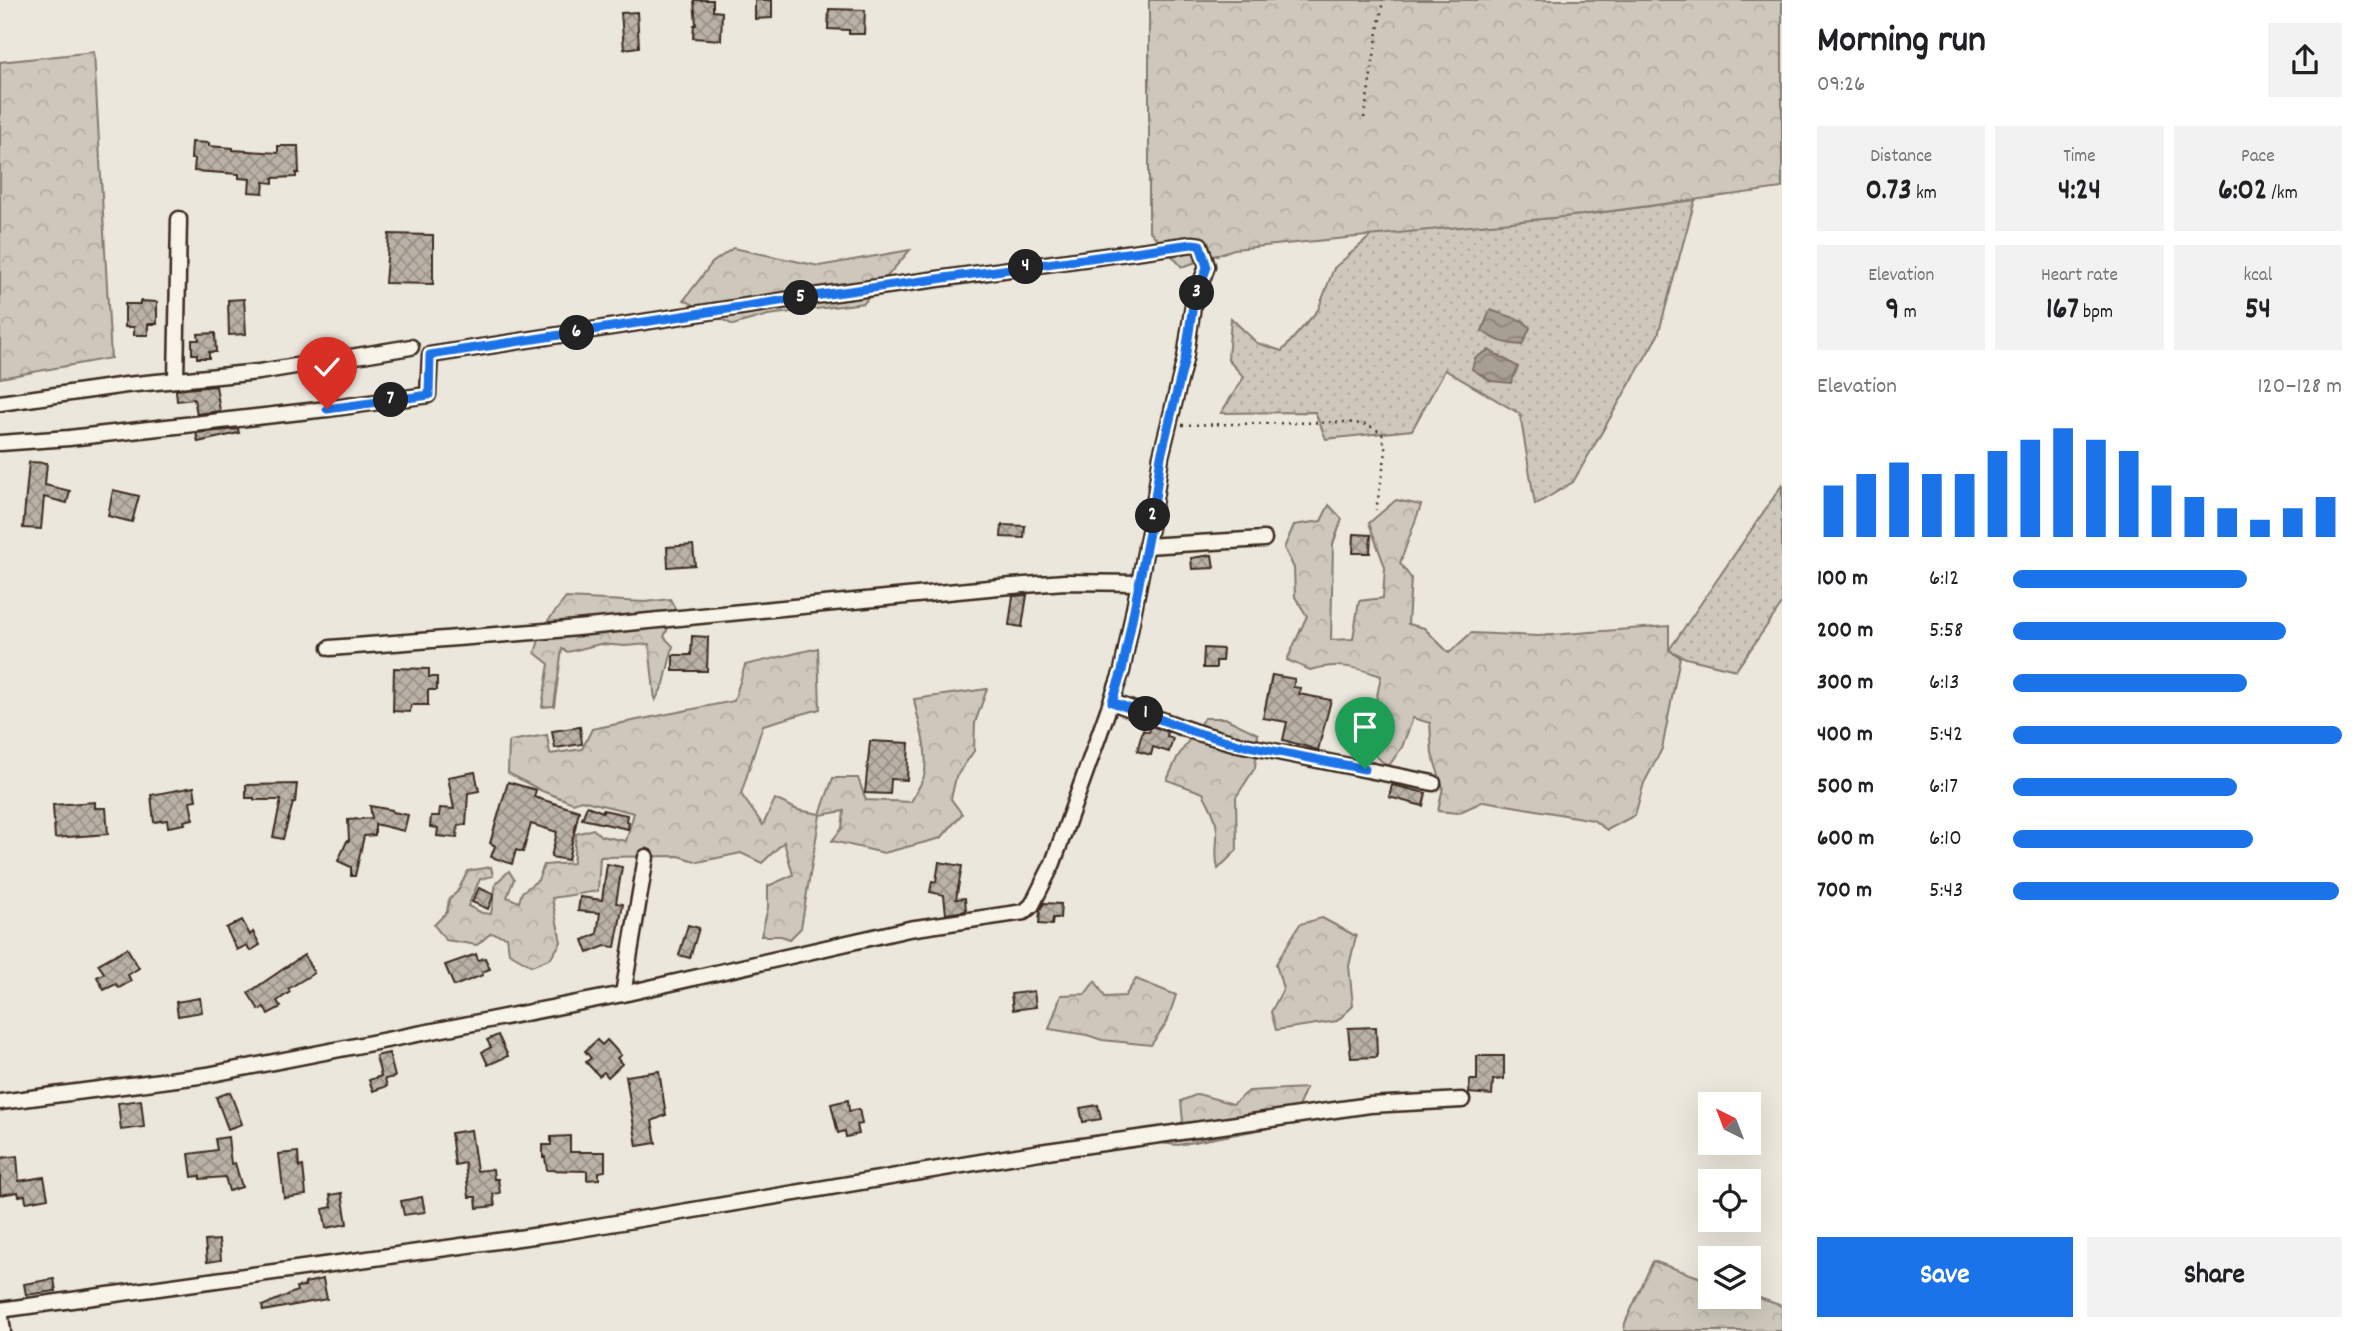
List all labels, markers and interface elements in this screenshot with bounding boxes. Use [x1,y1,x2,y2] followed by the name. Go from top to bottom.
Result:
[1817,15,1986,70] text: Morning run
[2268,23,2342,97] button: share
[1817,69,1865,102] text: 09:26
[1870,144,1932,171] text: Distance
[2063,144,2096,171] text: Time
[2241,144,2275,171] text: Pace
[1865,171,1912,214] text: 0.73
[2058,171,2101,214] text: 4:24
[2218,171,2267,214] text: 6:02
[1912,181,1937,208] text: km
[2267,181,2298,208] text: /km
[1009,250,1044,284] pin: 4
[1022,253,1029,280] text: 4
[1868,263,1934,290] text: Elevation
[2041,263,2118,290] text: Heart rate
[2243,263,2272,290] text: kcal
[1180,276,1214,310] pin: 3
[1192,279,1201,306] text: 3
[784,280,818,316] pin: 5
[796,284,805,311] text: 5
[1886,290,1899,333] text: 9
[2046,290,2079,333] text: 167
[2245,290,2271,333] text: 54
[1899,300,1917,327] text: m
[2079,300,2113,327] text: bpm
[560,316,594,350] pin: 6
[572,319,581,346] text: 6
[297,337,357,409] pin
[308,348,346,386] icon: check
[1817,371,1897,404] text: Elevation
[2258,371,2342,404] text: 120–128 m
[374,382,408,418] pin: 7
[387,386,394,413] text: 7
[1136,498,1170,534] pin: 2
[1148,502,1157,529] text: 2
[1817,563,1868,596] text: 100 m
[1929,563,1959,596] text: 6:12
[1817,615,1873,648] text: 200 m
[1929,615,1963,648] text: 5:58
[1817,667,1873,700] text: 300 m
[1929,667,1959,700] text: 6:13
[1128,696,1164,732] pin: 1
[1335,697,1395,769] pin
[1143,700,1148,727] text: 1
[1346,708,1384,746] icon: arrive
[1817,719,1873,752] text: 400 m
[1929,719,1963,752] text: 5:42
[1817,771,1874,804] text: 500 m
[1929,771,1958,804] text: 6:17
[1817,823,1874,856] text: 600 m
[1929,823,1962,856] text: 6:10
[1817,875,1872,908] text: 700 m
[1929,875,1963,908] text: 5:43
[1698,1092,1760,1155] north arrow
[1698,1092,1761,1309] map controls
[1698,1169,1761,1232] button: locate
[1817,1237,2073,1317] button: Save
[2087,1237,2342,1317] button: Share
[1698,1246,1761,1309] button: layers

